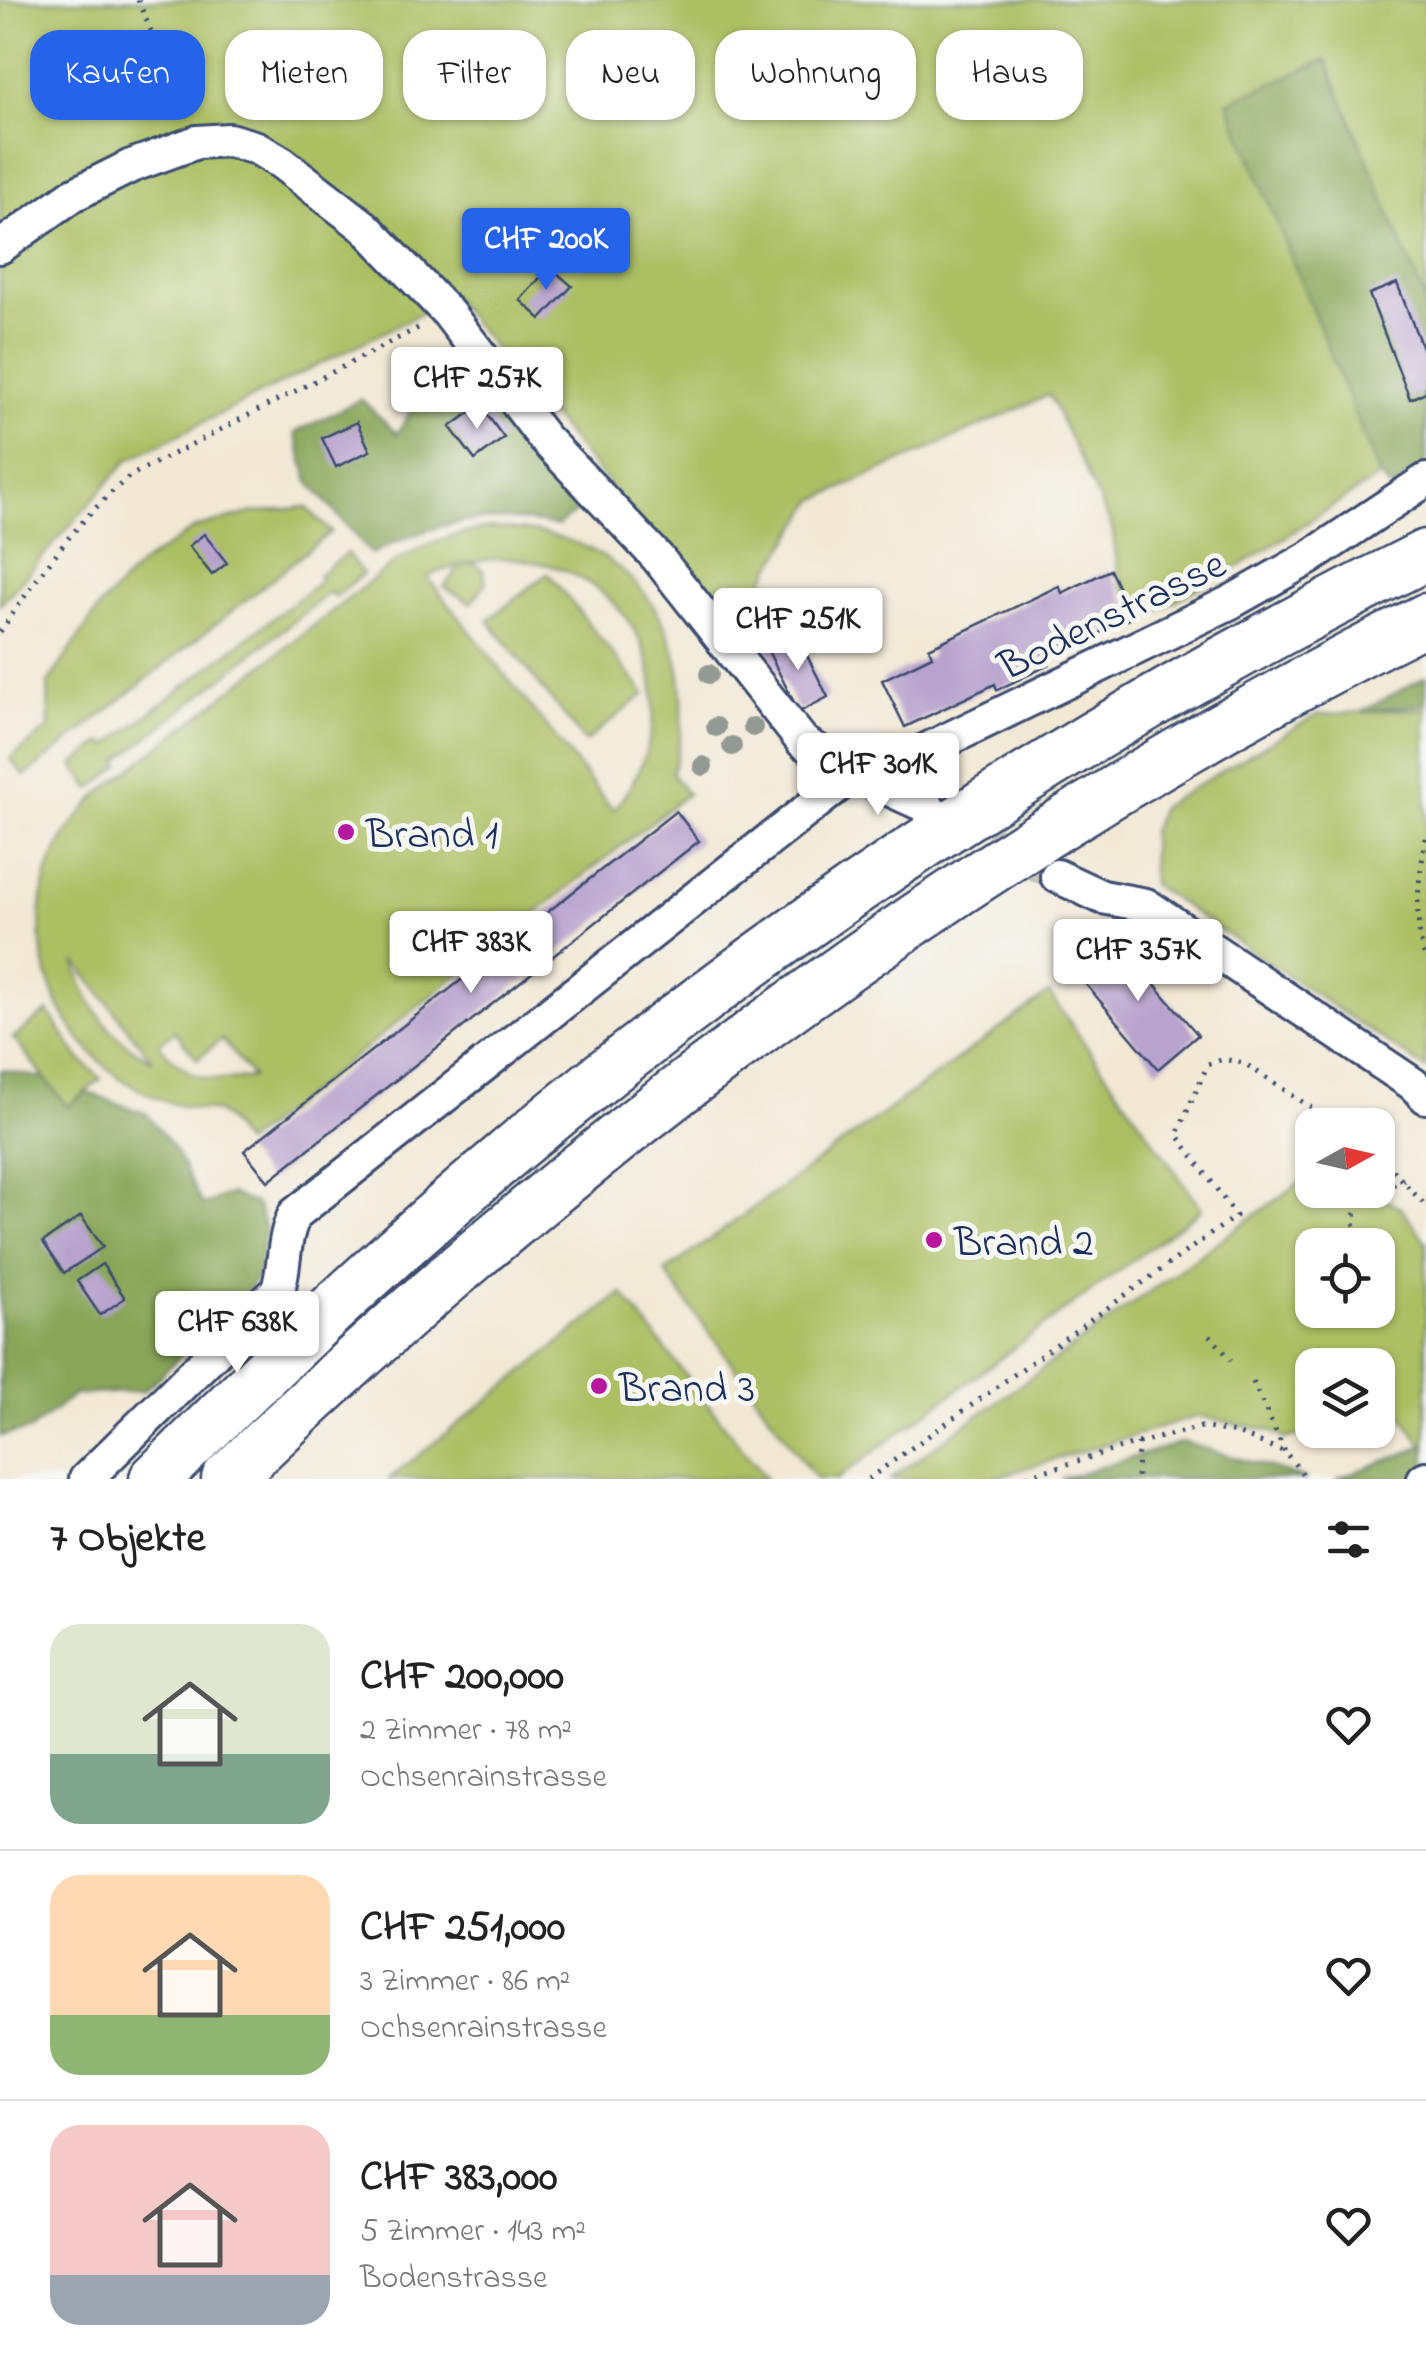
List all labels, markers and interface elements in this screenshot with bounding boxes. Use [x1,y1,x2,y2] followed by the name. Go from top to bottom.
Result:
[30,30,205,120] chip: Kaufen
[225,30,383,120] chip: Mieten
[403,30,546,120] chip: Filter
[566,30,695,120] chip: Neu
[715,30,916,120] chip: Wohnung
[936,30,1083,120] chip: Haus
[443,208,649,293] pin: CHF 200K
[484,217,608,264] text: CHF 200K
[374,347,580,432] pin: CHF 257K
[413,356,541,403] text: CHF 257K
[988,536,1237,699] street label: Bodenstrasse
[695,588,901,673] pin: CHF 251K
[736,597,860,644] text: CHF 251K
[775,733,981,818] pin: CHF 301K
[819,742,937,789] text: CHF 301K
[365,806,498,867] place label: Brand 1
[335,821,357,843] marker: Brand 1
[368,911,574,996] pin: CHF 383K
[1035,919,1241,1004] pin: CHF 357K
[412,920,530,967] text: CHF 383K
[1075,928,1201,975] text: CHF 357K
[1295,1108,1395,1208] north arrow
[1295,1108,1395,1448] map controls
[953,1214,1094,1275] place label: Brand 2
[1295,1228,1395,1328] button: locate
[923,1229,945,1251] marker: Brand 2
[134,1291,340,1376] pin: CHF 638K
[177,1300,297,1347] text: CHF 638K
[1295,1348,1395,1448] button: layers
[618,1360,755,1421] place label: Brand 3
[588,1375,610,1397] marker: Brand 3
[50,1509,205,1570] text: 7 Objekte
[1321,1512,1376,1567] icon: filters
[360,1647,564,1708] text: CHF 200,000
[130,1664,250,1784] icon: home
[1321,1697,1376,1752] icon: heart
[360,1708,572,1755] text: 2 Zimmer · 78 m²
[360,1755,607,1802] text: Ochsenrainstrasse
[360,1898,565,1959] text: CHF 251,000
[130,1915,250,2035] icon: home
[1321,1948,1376,2003] icon: heart
[360,1959,570,2006] text: 3 Zimmer · 86 m²
[360,2006,607,2053] text: Ochsenrainstrasse
[360,2148,557,2209] text: CHF 383,000
[130,2165,250,2285] icon: home
[1321,2198,1376,2253] icon: heart
[360,2209,586,2256] text: 5 Zimmer · 143 m²
[360,2256,547,2303] text: Bodenstrasse

